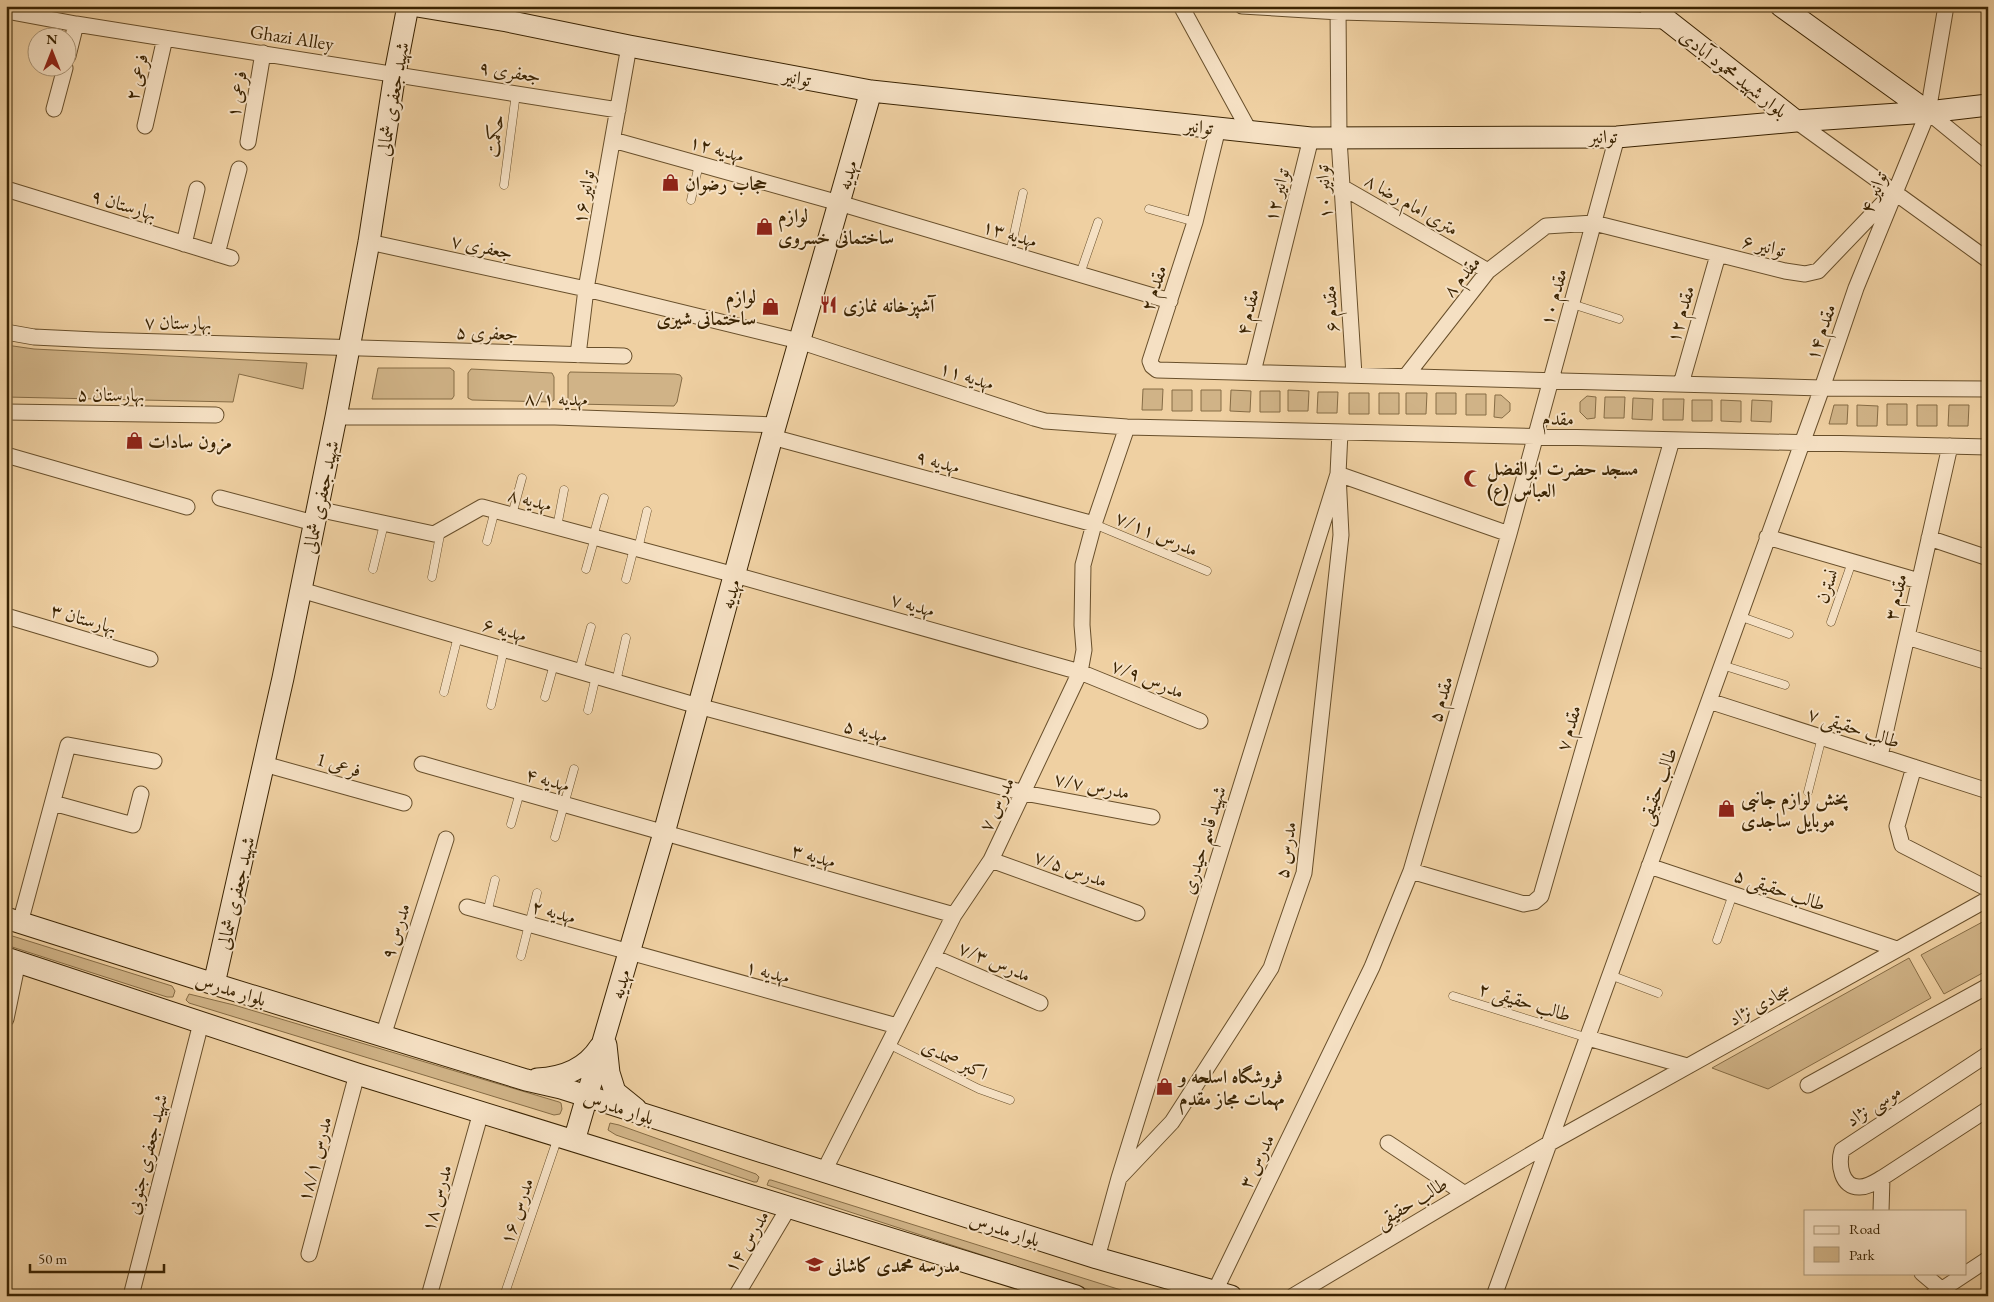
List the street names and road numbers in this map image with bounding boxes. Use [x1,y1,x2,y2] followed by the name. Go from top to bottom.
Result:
[248,19,336,57] street label: Ghazi Alley
[1675,23,1793,123] street label: بلوار شهید محمود آبادی
[370,40,415,158] street label: شهید جعفری شمالی
[119,51,154,103] street label: فرعی ۲
[477,54,543,89] street label: جعفری ۹
[779,62,814,93] street label: توانیر
[220,69,253,120] street label: فرعی ۱
[1182,112,1215,140] street label: توانیر
[479,113,510,159] street label: حکمت
[1587,124,1618,149] street label: توانیر
[687,129,747,168] street label: مهدیه ۱۲
[831,157,864,193] street label: مهدیه
[1309,164,1338,220] street label: توانیر ۱۰
[1258,165,1295,225] street label: توانیر ۱۲
[1358,167,1463,245] street label: ۸ متری امام رضا
[1854,167,1893,217] street label: توانیر ۴
[566,168,601,226] street label: توانیر ۱۶
[88,183,160,226] street label: بهارستان ۹
[980,213,1040,254] street label: مهدیه ۱۳
[449,228,515,265] street label: جعفری ۷
[1740,228,1788,263] street label: توانیر ۶
[1437,250,1489,305] street label: مقدم ۸
[1134,262,1176,316] street label: مقدم ۲
[1534,266,1577,329] street label: مقدم ۱۰
[1660,283,1704,347] street label: مقدم ۱۲
[1316,284,1349,333] street label: مقدم ۶
[1230,286,1269,339] street label: مقدم ۴
[1799,301,1846,365] street label: مقدم ۱۴
[144,309,212,336] street label: بهارستان ۷
[455,319,519,346] street label: جعفری ۵
[936,355,997,396] street label: مهدیه ۱۱
[77,381,145,408] street label: بهارستان ۵
[524,385,588,412] street label: مهدیه ۸/۱
[1542,406,1574,435] street label: مقدم
[296,438,345,556] street label: شهید جعفری شمالی
[913,444,963,479] street label: مهدیه ۹
[505,482,555,517] street label: مهدیه ۸
[1112,505,1202,562] street label: مدرس ۷/۱۱
[1809,566,1844,607] street label: نسترن
[1878,571,1917,624] street label: مقدم ۳
[714,576,747,612] street label: مهدیه
[888,586,938,623] street label: مهدیه ۷
[48,597,120,640] street label: بهارستان ۳
[480,611,530,648] street label: مهدیه ۶
[1108,653,1188,704] street label: مدرس ۷/۹
[1422,673,1463,726] street label: مقدم ۵
[1804,701,1903,755] street label: طالب حقیقی ۷
[1550,702,1591,755] street label: مقدم ۷
[841,713,891,748] street label: مهدیه ۵
[1632,744,1684,829] street label: طالب حقیقی
[314,746,364,783] street label: فرعی 1
[523,761,573,798] street label: مهدیه ۴
[1052,766,1132,805] street label: مدرس ۷/۷
[973,773,1020,836] street label: مدرس ۷
[1175,783,1238,899] street label: شهید قاسم حیدری
[1269,820,1302,881] street label: مدرس ۵
[210,834,261,952] street label: شهید جعفری شمالی
[789,837,839,874] street label: مهدیه ۳
[1031,844,1111,893] street label: مدرس ۷/۵
[1730,862,1829,918] street label: طالب حقیقی ۵
[529,893,579,930] street label: مهدیه ۲
[375,900,416,962] street label: مدرس ۹
[955,935,1035,988] street label: مدرس ۷/۳
[743,954,793,989] street label: مهدیه ۱
[604,966,637,1002] street label: مهدیه
[192,967,269,1012] street label: بلوار مدرس
[1475,976,1574,1028] street label: طالب حقیقی ۲
[1724,977,1795,1032] street label: سجادی نژاد
[918,1033,992,1086] street label: اکبر صمدی
[1841,1078,1906,1133] street label: موسی نژاد
[580,1084,657,1131] street label: بلوار مدرس
[119,1091,175,1217] street label: شهید جعفری جنوبی
[291,1114,338,1205] street label: مدرس ۱۸/۱
[1233,1130,1280,1193] street label: مدرس ۳
[415,1162,458,1235] street label: مدرس ۱۸
[1370,1171,1453,1235] street label: طالب حقیقی
[493,1175,539,1248] street label: مدرس ۱۶
[718,1205,775,1277] street label: مدرس ۱۴
[966,1206,1043,1253] street label: بلوار مدرس

